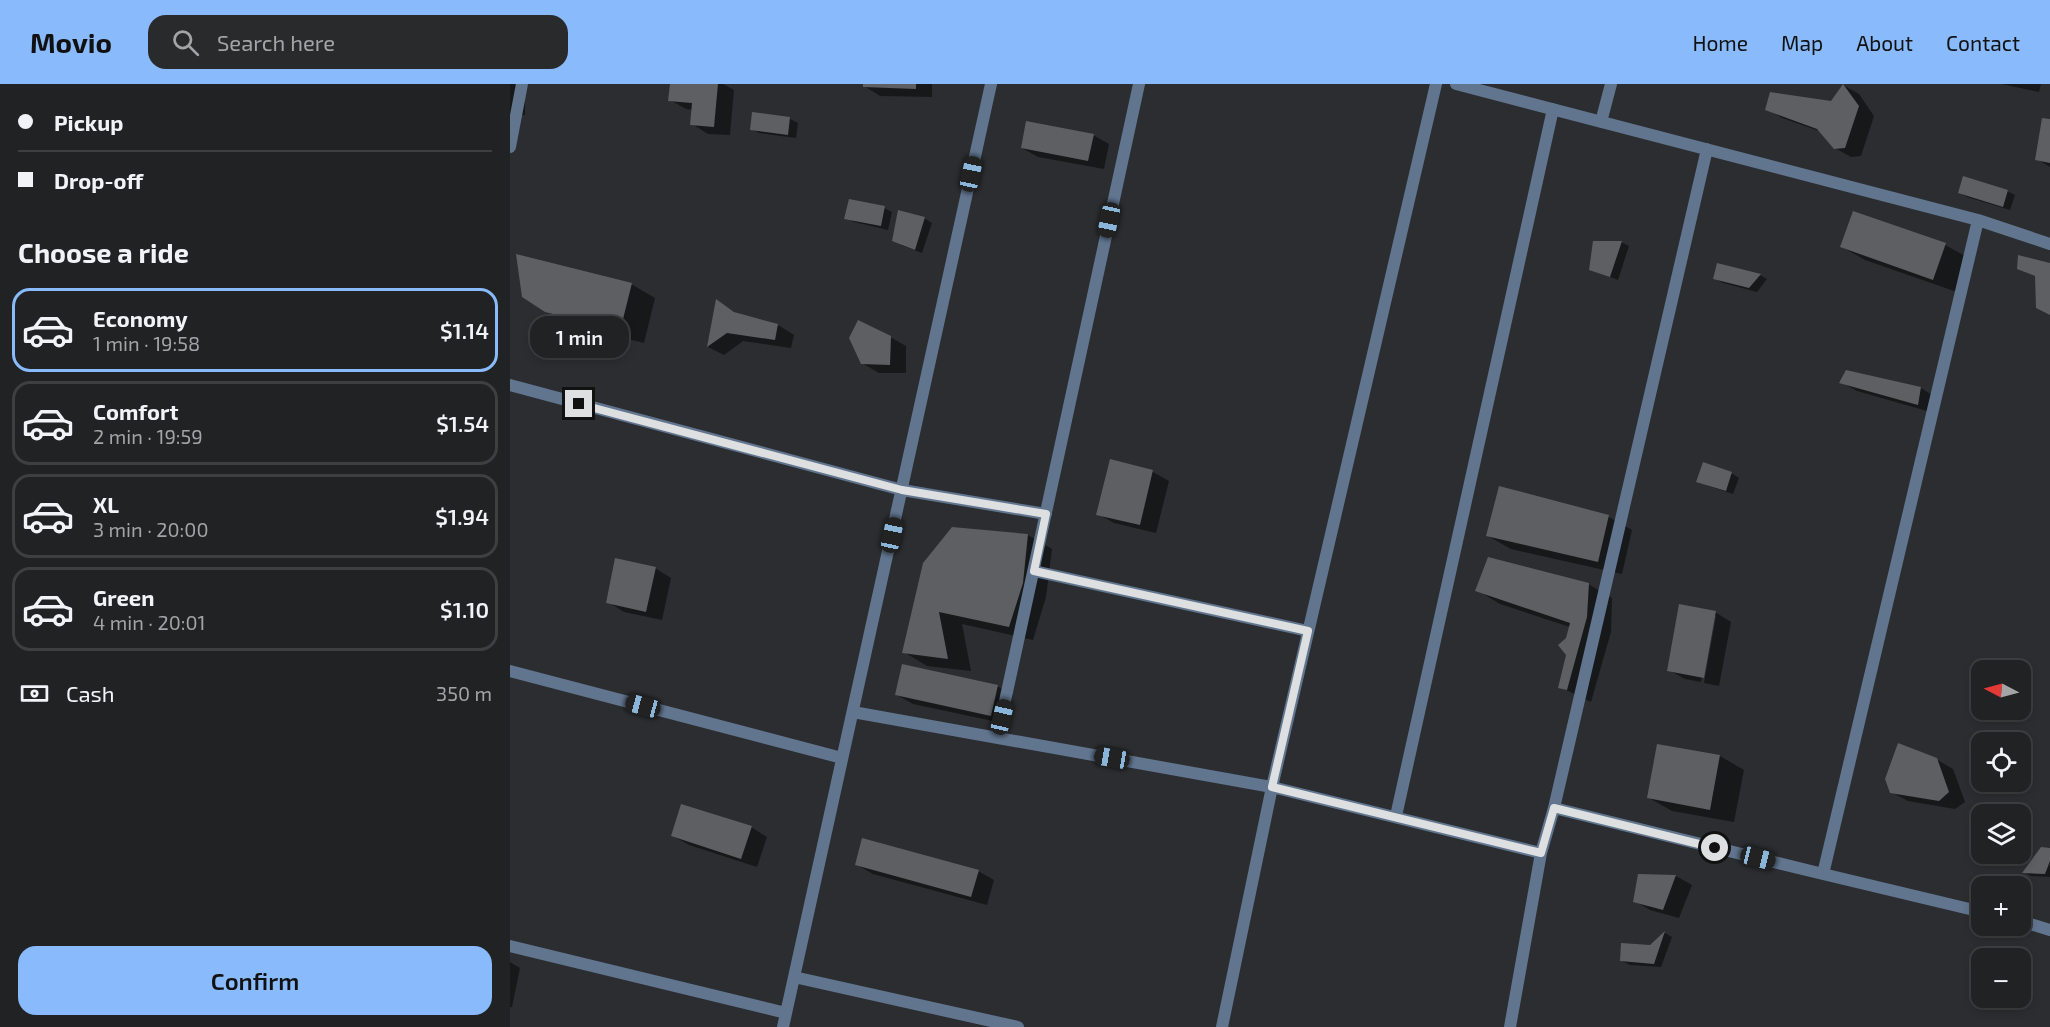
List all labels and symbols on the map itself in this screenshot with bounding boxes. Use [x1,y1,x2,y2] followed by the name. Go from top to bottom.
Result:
[958,155,984,193] car
[1096,201,1122,239] car
[530,317,628,359] callout: 1 min
[565,390,592,417] route end
[879,516,905,554] car
[1971,660,2031,720] north arrow
[623,693,663,719] car
[989,697,1015,737] car
[1093,746,1131,770] car
[1701,834,1728,861] route start
[1738,845,1778,871] car

